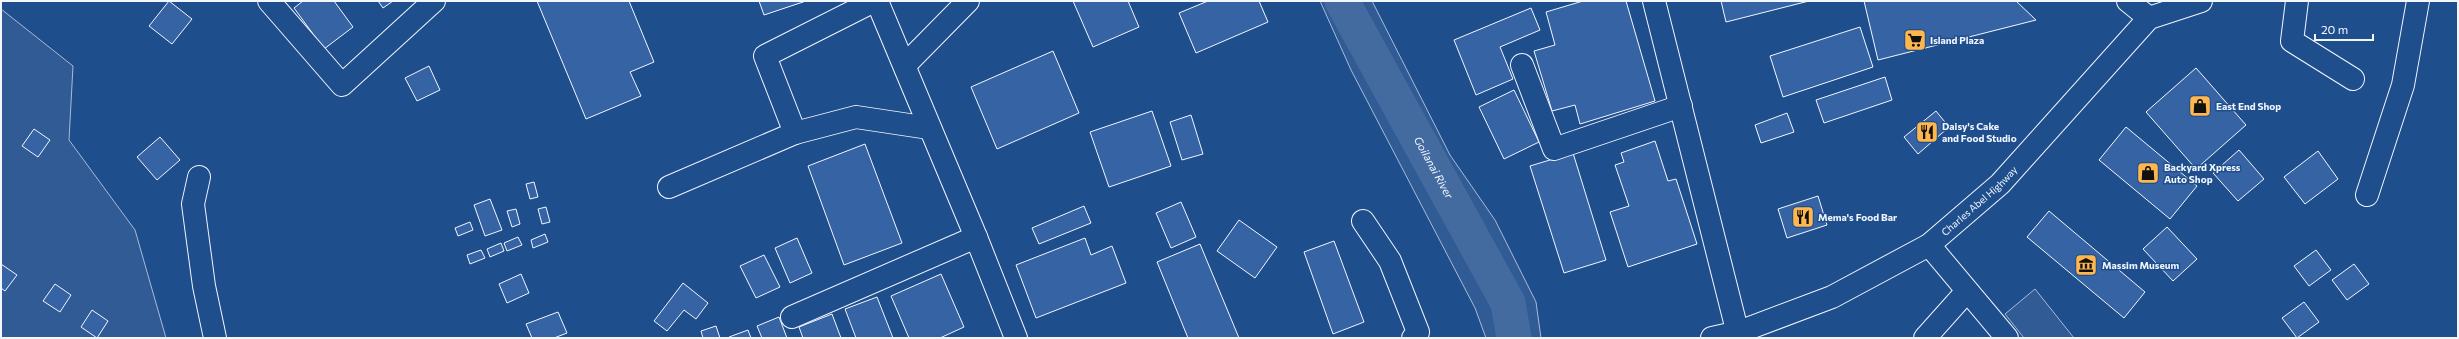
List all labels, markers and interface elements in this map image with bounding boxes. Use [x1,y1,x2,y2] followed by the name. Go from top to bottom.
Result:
[2315,16,2373,42] scale bar
[2321,22,2348,36] text: 20 m
[1902,27,1928,53] supermarket icon: Island Plaza
[1930,34,1984,46] place label: Island Plaza
[2187,93,2213,119] shop icon: East End Shop
[2216,100,2281,112] place label: East End Shop
[1914,119,1940,145] restaurant icon: Daisy's Cake and Food Studio
[1942,120,2017,144] place label: Daisy's Cake and Food Studio
[1412,134,1457,201] water label: Goilanai River
[2135,160,2161,186] shop icon: Backyard Xpress Auto Shop
[2164,161,2241,185] place label: Backyard Xpress Auto Shop
[1939,163,2019,238] street label: Charles Abel Highway
[1790,204,1816,230] restaurant icon: Mema's Food Bar
[1818,211,1897,223] place label: Mema's Food Bar
[2073,252,2099,278] museum icon: Massim Museum
[2102,259,2179,271] place label: Massim Museum

